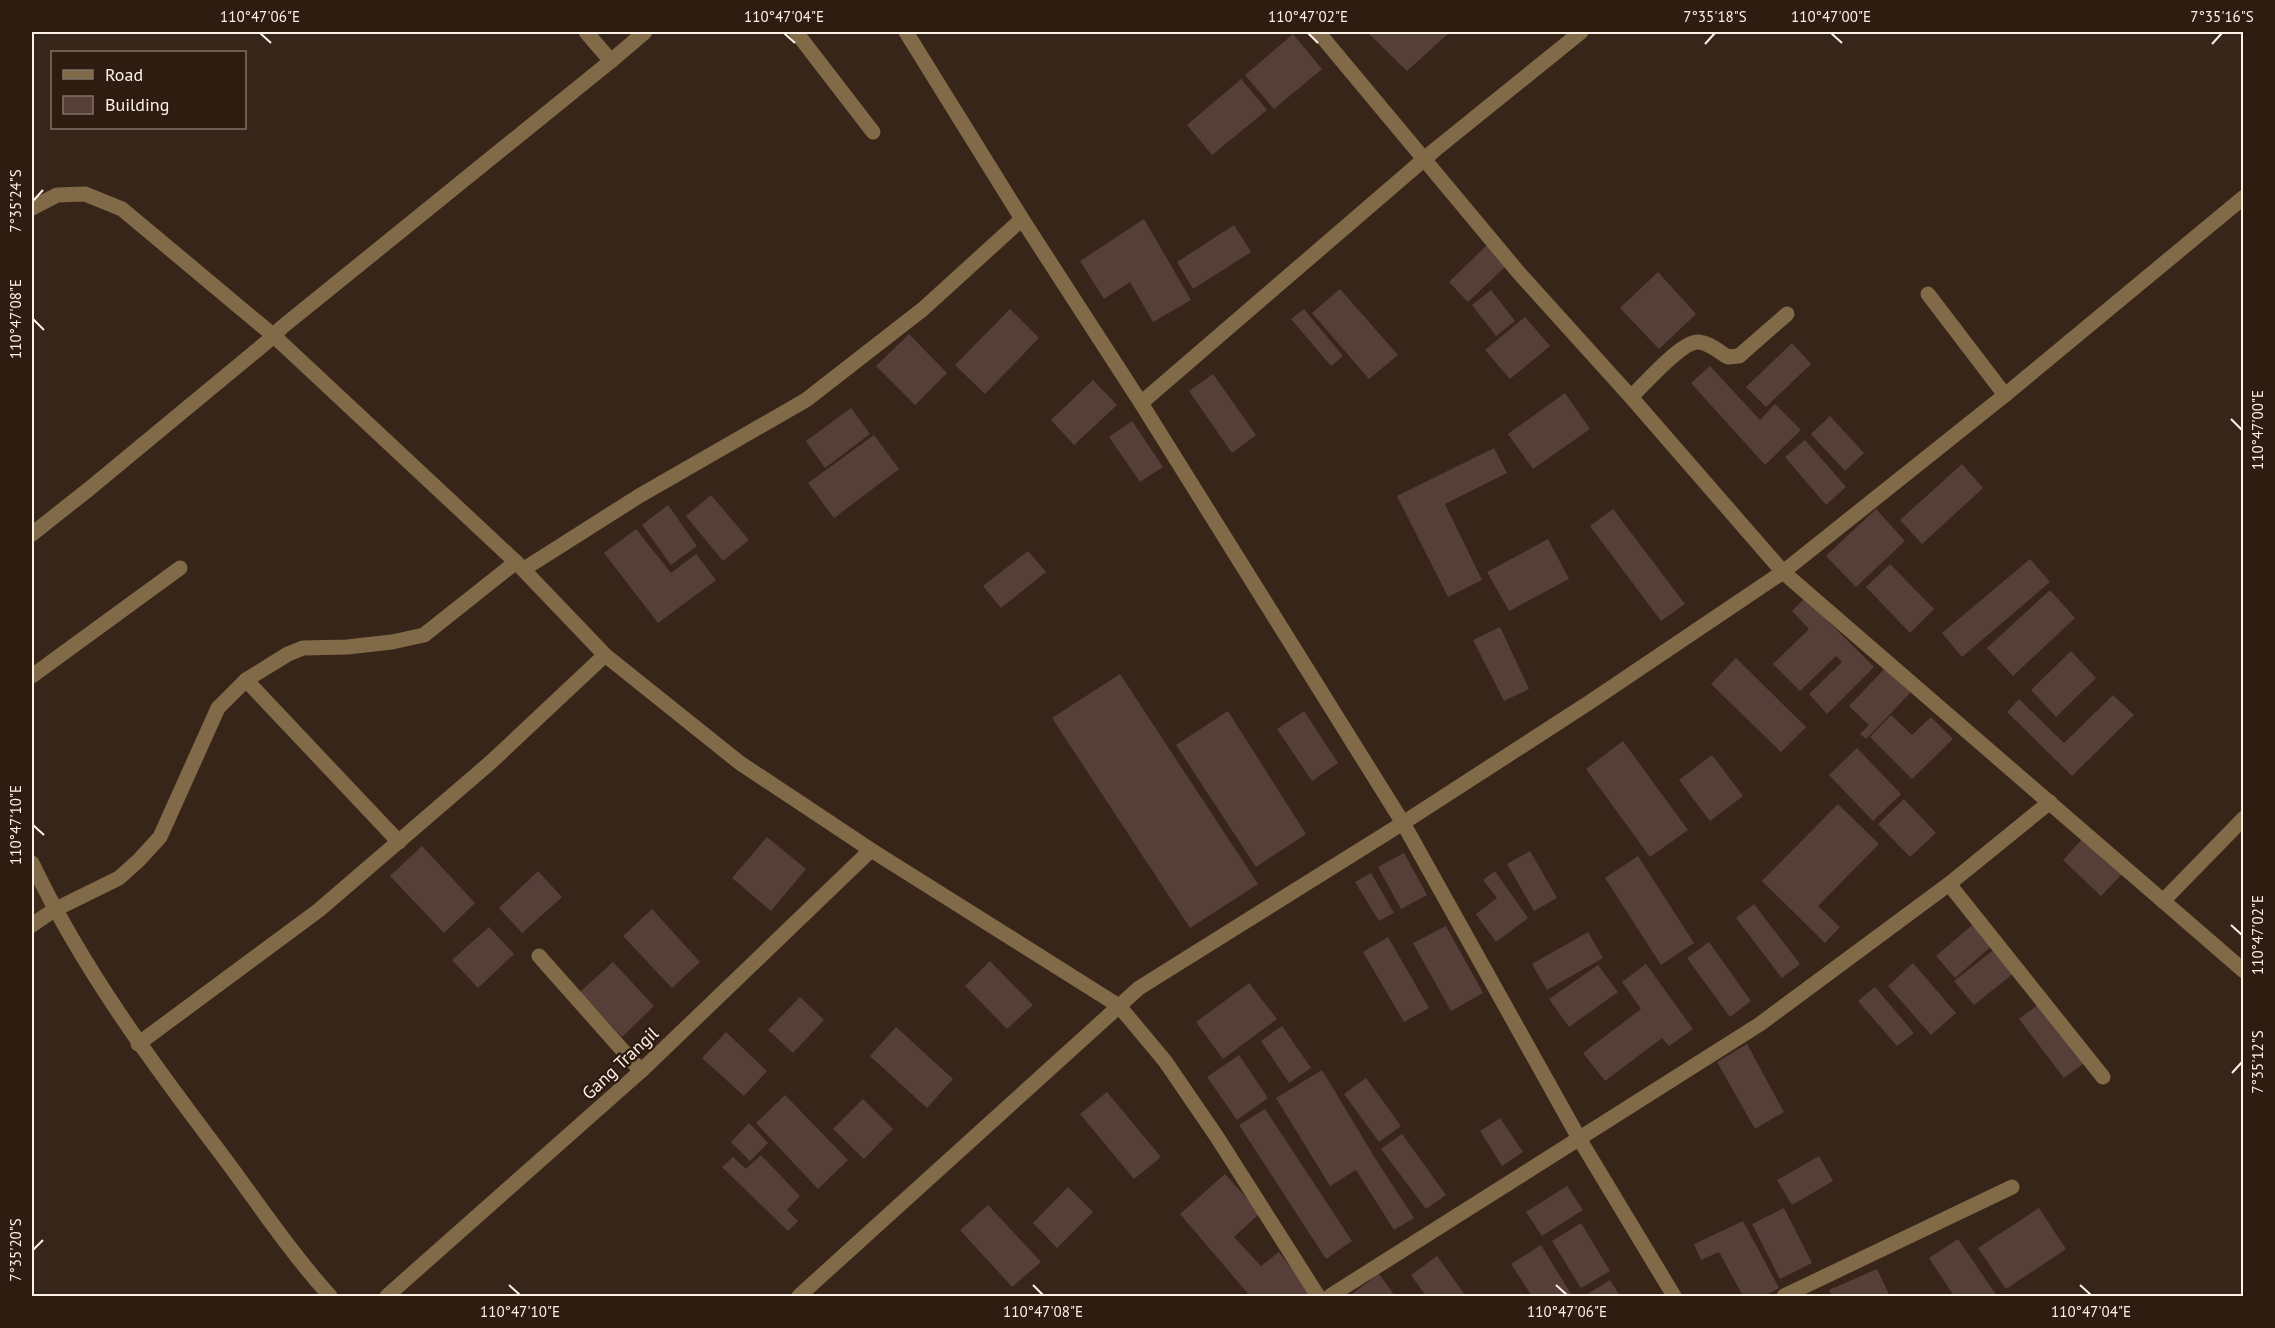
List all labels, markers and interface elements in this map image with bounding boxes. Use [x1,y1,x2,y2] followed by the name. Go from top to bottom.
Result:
[220,7,300,26] text: 110°47'06"E
[744,7,824,26] text: 110°47'04"E
[1268,7,1348,26] text: 110°47'02"E
[1683,7,1747,26] text: 7°35'18"S
[1791,7,1871,26] text: 110°47'00"E
[2190,7,2254,26] text: 7°35'16"S
[51,51,246,129] legend
[105,63,143,86] text: Road
[105,93,169,116] text: Building
[6,169,25,233] text: 7°35'24"S
[6,279,25,359] text: 110°47'08"E
[2248,390,2267,470] text: 110°47'00"E
[6,785,25,865] text: 110°47'10"E
[2248,895,2267,975] text: 110°47'02"E
[577,1021,664,1104] street label: Gang Trangil
[2248,1030,2267,1094] text: 7°35'12"S
[6,1218,25,1282] text: 7°35'20"S
[480,1302,560,1321] text: 110°47'10"E
[1003,1302,1083,1321] text: 110°47'08"E
[1527,1302,1607,1321] text: 110°47'06"E
[2051,1302,2131,1321] text: 110°47'04"E

